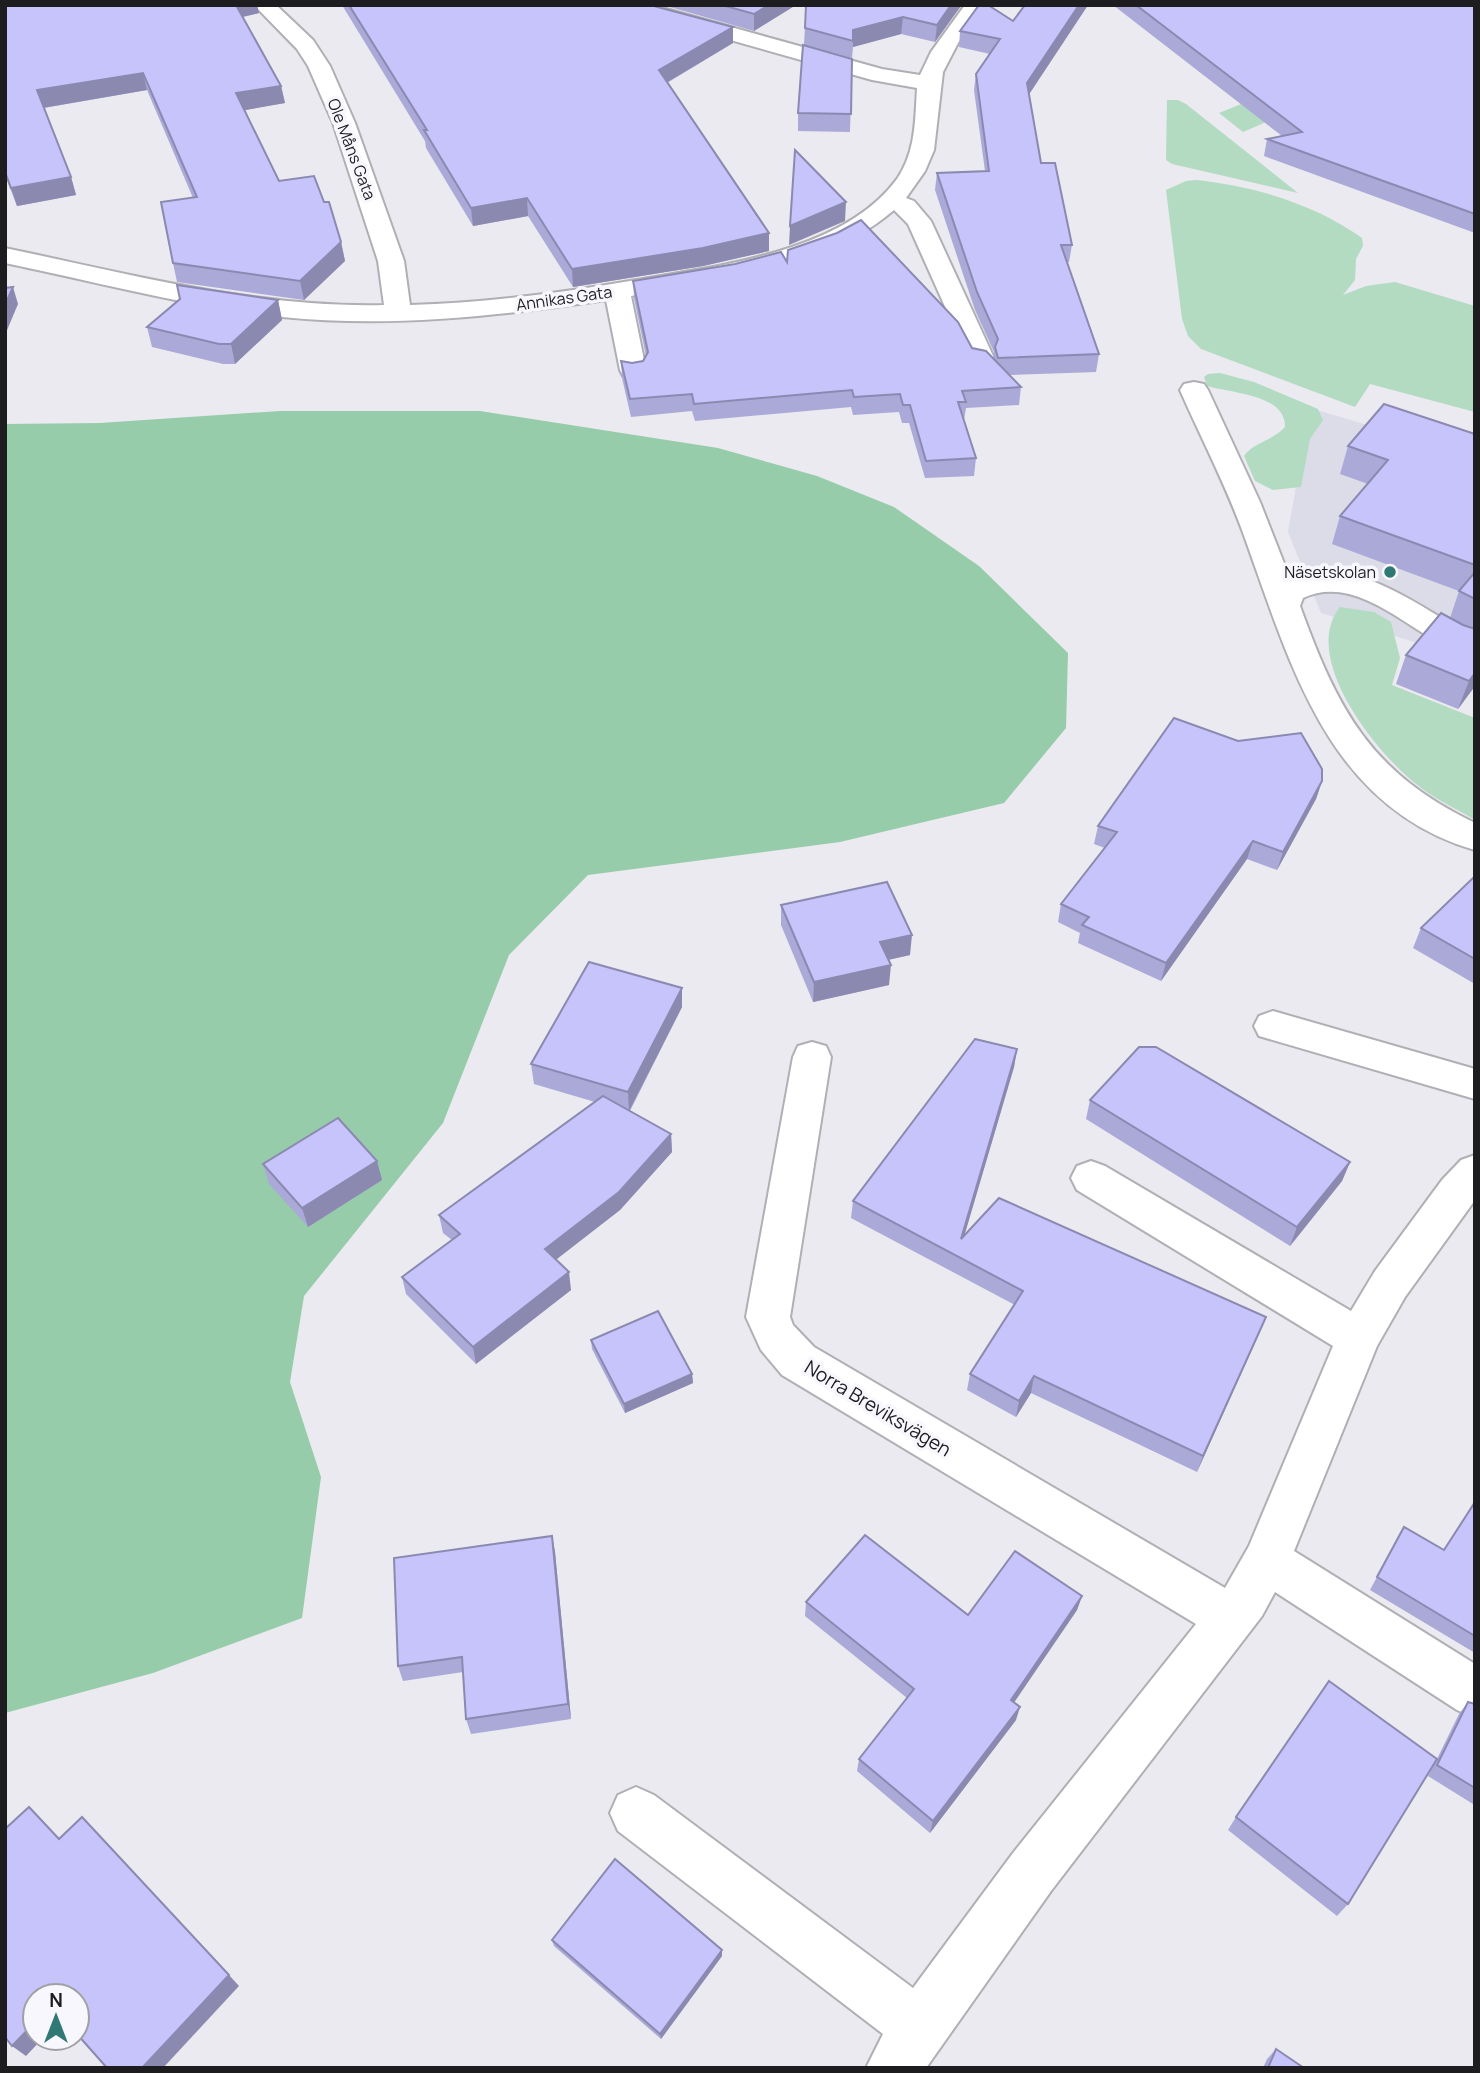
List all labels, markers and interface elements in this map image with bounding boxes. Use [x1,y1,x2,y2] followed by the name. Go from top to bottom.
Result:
[323,95,381,203] street label: Ole Måns Gata
[515,280,613,316] street label: Annikas Gata
[1284,561,1376,583] place label: Näsetskolan
[1382,564,1398,580] marker: Näsetskolan
[800,1354,956,1462] street label: Norra Breviksvägen
[21,1982,91,2052] north arrow
[49,1987,63,2013] text: N

